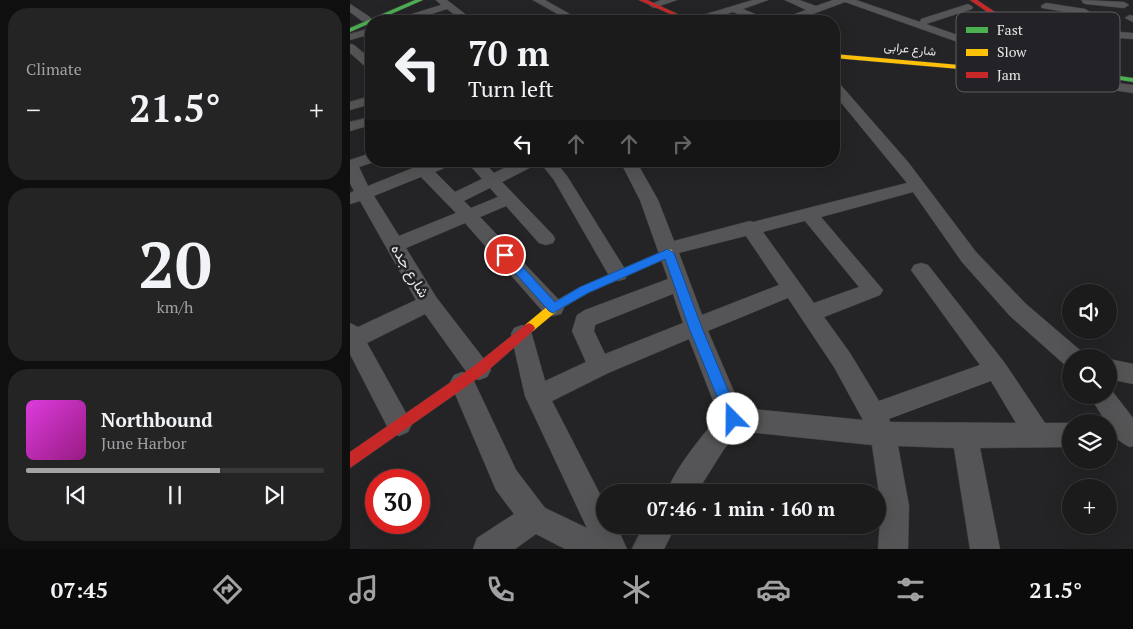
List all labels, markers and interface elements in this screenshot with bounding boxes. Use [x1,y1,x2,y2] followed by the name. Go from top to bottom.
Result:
[956,12,1120,92] legend
[997,20,1024,39] text: Fast
[468,30,549,76] text: 70 m
[385,35,450,100] icon: left
[883,38,937,61] street label: شارع عرابى
[997,42,1027,61] text: Slow
[26,58,82,80] text: Climate
[997,65,1021,84] text: Jam
[468,74,554,103] text: Turn left
[129,83,221,133] text: 21.5°
[26,91,41,128] text: −
[309,91,324,128] text: +
[509,130,537,158] icon: left
[562,130,590,158] icon: ahead
[615,130,643,158] icon: ahead
[668,130,696,158] icon: right
[138,220,212,307] text: 20
[484,234,526,276] pin
[385,240,435,302] street label: شارع جده
[491,241,519,269] icon: arrive
[1062,284,1117,534] map controls
[1062,284,1117,339] button: sound
[157,296,193,318] text: km/h
[1062,349,1117,404] button: search
[706,392,758,444] position arrow
[101,407,213,432] text: Northbound
[1062,414,1117,469] button: layers
[101,432,187,454] text: June Harbor
[365,469,430,534] speed limit sign: 30
[1062,479,1117,534] button: +
[62,481,90,509] icon: previous
[161,481,189,509] icon: pause
[260,481,288,509] icon: next
[647,496,835,521] text: 07:46 · 1 min · 160 m
[210,572,245,607] icon: directions
[346,572,381,607] icon: music
[483,572,518,607] icon: phone
[619,572,654,607] icon: climate
[756,572,791,607] icon: car
[893,572,928,607] icon: filters
[51,575,108,604] text: 07:45
[1029,575,1082,604] text: 21.5°

